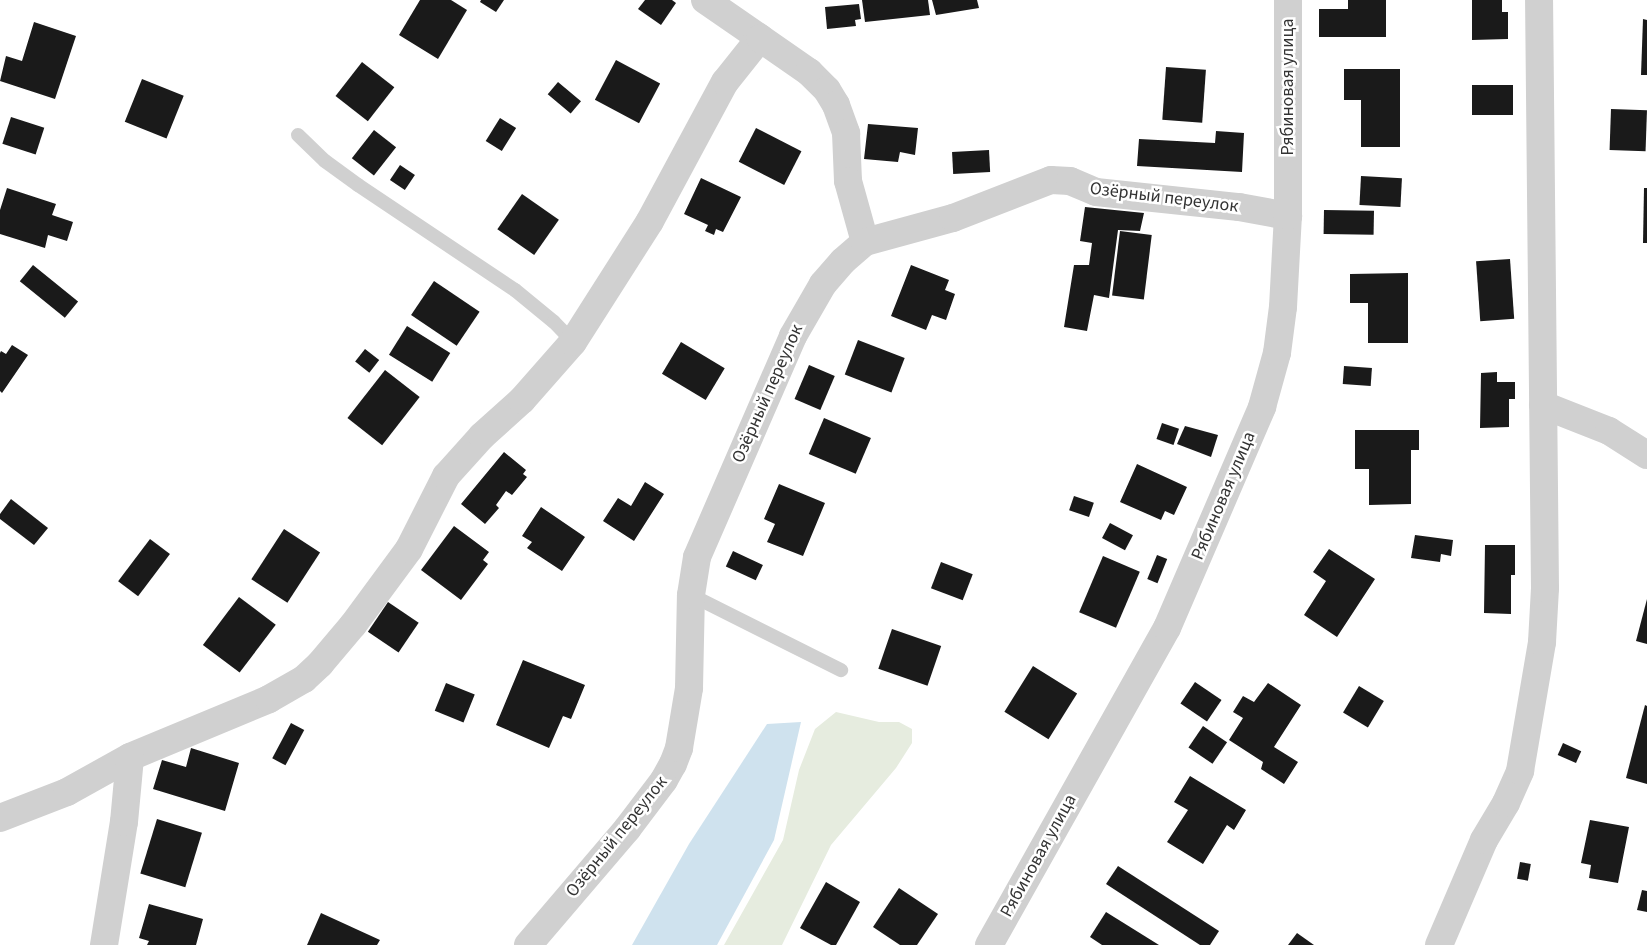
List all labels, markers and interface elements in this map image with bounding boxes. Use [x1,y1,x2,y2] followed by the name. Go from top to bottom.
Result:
[1277,18,1299,156] street label: Рябиновая улица
[1089,178,1239,218] street label: Озёрный переулок
[728,321,808,467] street label: Озёрный переулок
[1187,429,1261,563] street label: Рябиновая улица
[562,772,672,902] street label: Озёрный переулок
[996,791,1082,921] street label: Рябиновая улица

